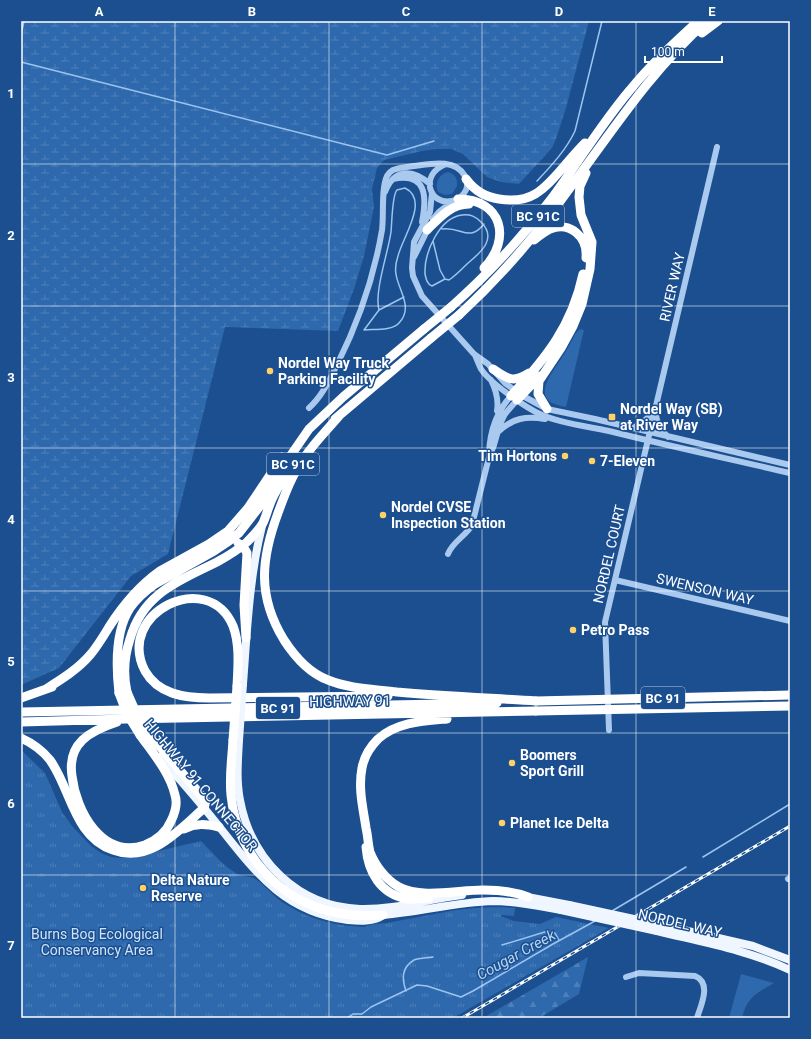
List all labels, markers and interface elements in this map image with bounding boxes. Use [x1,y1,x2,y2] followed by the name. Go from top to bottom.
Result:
[95,4,104,19] text: A
[248,4,256,19] text: B
[402,4,411,19] text: C
[555,4,563,19] text: D
[708,4,716,19] text: E
[645,38,722,64] scale bar
[651,45,685,59] text: 100 m
[7,86,15,101] text: 1
[512,205,564,227] road number: BC 91C
[7,228,15,243] text: 2
[656,250,688,323] street label: RIVER WAY
[278,355,389,387] place label: Nordel Way Truck Parking Facility
[265,366,275,376] marker: Nordel Way Truck Parking Facility
[7,370,15,385] text: 3
[620,401,723,433] place label: Nordel Way (SB) at River Way
[607,412,617,422] marker: Nordel Way (SB) at River Way
[478,448,557,464] place label: Tim Hortons
[560,451,570,461] marker: Tim Hortons
[267,453,319,475] road number: BC 91C
[600,453,655,469] place label: 7-Eleven
[587,456,597,466] marker: 7-Eleven
[391,499,506,531] place label: Nordel CVSE Inspection Station
[590,503,628,605] street label: NORDEL COURT
[378,510,388,520] marker: Nordel CVSE Inspection Station
[7,512,15,527] text: 4
[655,570,756,608] street label: SWENSON WAY
[581,622,649,638] place label: Petro Pass
[568,625,578,635] marker: Petro Pass
[7,654,15,669] text: 5
[641,687,685,709] road number: BC 91
[309,692,391,710] street label: HIGHWAY 91
[256,697,300,719] road number: BC 91
[141,716,261,854] street label: HIGHWAY 91 CONNECTOR
[520,747,584,779] place label: Boomers Sport Grill
[507,758,517,768] marker: Boomers Sport Grill
[7,796,15,811] text: 6
[510,815,609,831] place label: Planet Ice Delta
[497,818,507,828] marker: Planet Ice Delta
[151,872,230,904] place label: Delta Nature Reserve
[138,883,148,893] marker: Delta Nature Reserve
[637,906,724,941] street label: NORDEL WAY
[31,926,163,958] park label: Burns Bog Ecological Conservancy Area
[473,926,559,984] water label: Cougar Creek
[7,938,15,953] text: 7

